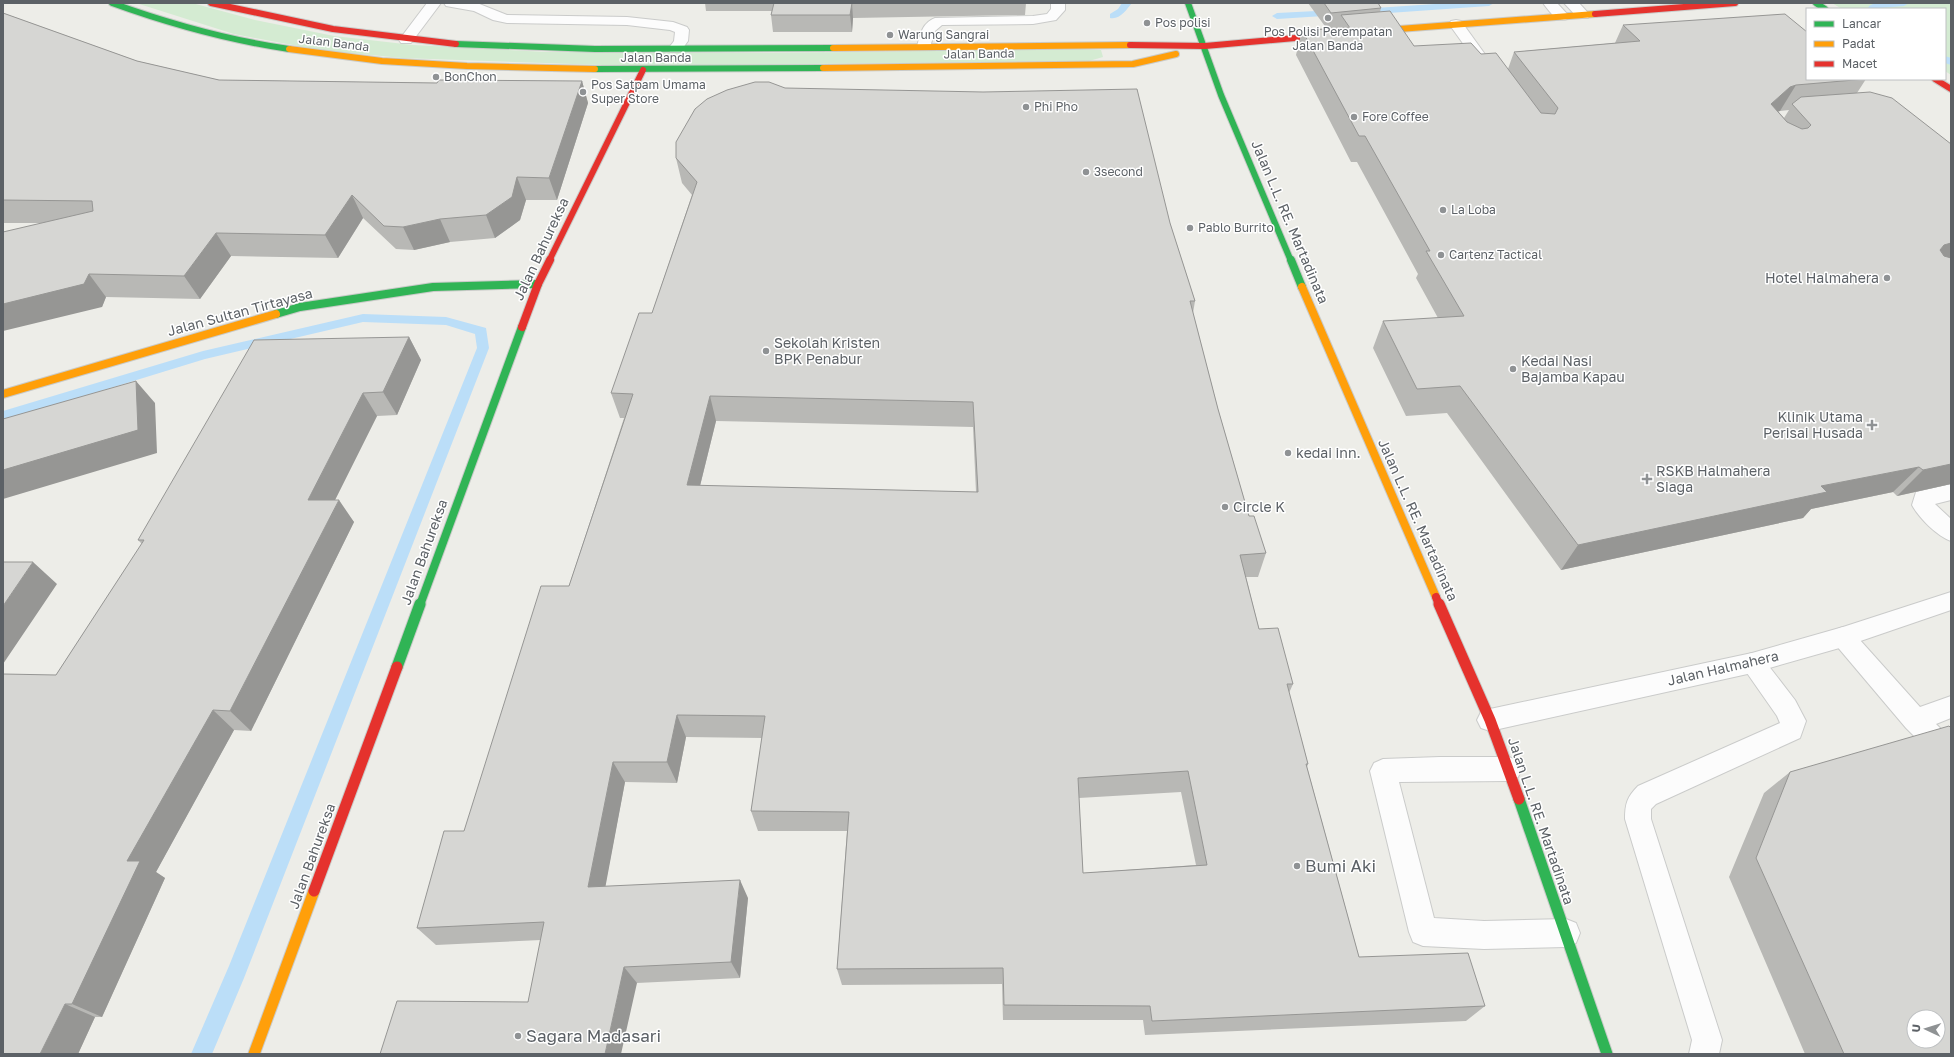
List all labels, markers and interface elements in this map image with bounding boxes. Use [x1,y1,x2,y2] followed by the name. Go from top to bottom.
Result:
[1806,8,1946,80] legend
[1323,13,1333,23] marker: Pos Polisi Perempatan Jalan Banda
[1155,15,1211,30] place label: Pos polisi
[1842,16,1881,31] text: Lancar
[1142,18,1152,28] marker: Pos polisi
[1264,24,1392,53] place label: Pos Polisi Perempatan Jalan Banda
[898,27,989,42] place label: Warung Sangrai
[885,30,895,40] marker: Warung Sangrai
[298,31,370,54] street label: Jalan Banda
[1842,36,1876,51] text: Padat
[943,45,1015,62] street label: Jalan Banda
[621,50,691,65] street label: Jalan Banda
[1842,56,1878,71] text: Macet
[444,69,497,84] place label: BonChon
[431,72,441,82] marker: BonChon
[591,77,706,106] place label: Pos Satpam Umama Super Store
[578,87,588,97] marker: Pos Satpam Umama Super Store
[1034,99,1078,114] place label: Phi Pho
[1021,102,1031,112] marker: Phi Pho
[1362,109,1429,124] place label: Fore Coffee
[1349,112,1359,122] marker: Fore Coffee
[1248,138,1333,306] street label: Jalan L.L. RE. Martadinata
[1094,164,1143,179] place label: 3second
[1081,167,1091,177] marker: 3second
[509,195,572,303] street label: Jalan Bahureksa
[1451,202,1496,217] place label: La Loba
[1438,205,1448,215] marker: La Loba
[1198,220,1274,235] place label: Pablo Burrito
[1185,223,1195,233] marker: Pablo Burrito
[1449,247,1542,262] place label: Cartenz Tactical
[1436,250,1446,260] marker: Cartenz Tactical
[1765,269,1879,286] place label: Hotel Halmahera
[1882,273,1892,283] marker: Hotel Halmahera
[165,284,314,339] street label: Jalan Sultan Tirtayasa
[774,334,880,367] place label: Sekolah Kristen BPK Penabur
[761,346,771,356] marker: Sekolah Kristen BPK Penabur
[1521,352,1625,385] place label: Kedai Nasi Bajamba Kapau
[1508,364,1518,374] marker: Kedai Nasi Bajamba Kapau
[1763,408,1863,441] place label: Klinik Utama Perisai Husada
[1866,419,1878,431] marker: Klinik Utama Perisai Husada
[1375,436,1462,604] street label: Jalan L.L. RE. Martadinata
[1296,444,1361,461] place label: kedai inn.
[1283,448,1293,458] marker: kedai inn.
[1656,462,1770,495] place label: RSKB Halmahera Siaga
[1641,473,1653,485] marker: RSKB Halmahera Siaga
[397,497,451,607] street label: Jalan Bahureksa
[1233,498,1285,515] place label: Circle K
[1220,502,1230,512] marker: Circle K
[1666,646,1780,689] street label: Jalan Halmahera
[1505,735,1578,907] street label: Jalan L.L. RE. Martadinata
[285,801,339,911] street label: Jalan Bahureksa
[1305,855,1376,876] place label: Bumi Aki
[1292,861,1302,871] marker: Bumi Aki
[1906,1009,1946,1049] north arrow
[1909,1024,1922,1033] text: U
[526,1025,661,1046] place label: Sagara Madasari
[513,1031,523,1041] marker: Sagara Madasari

